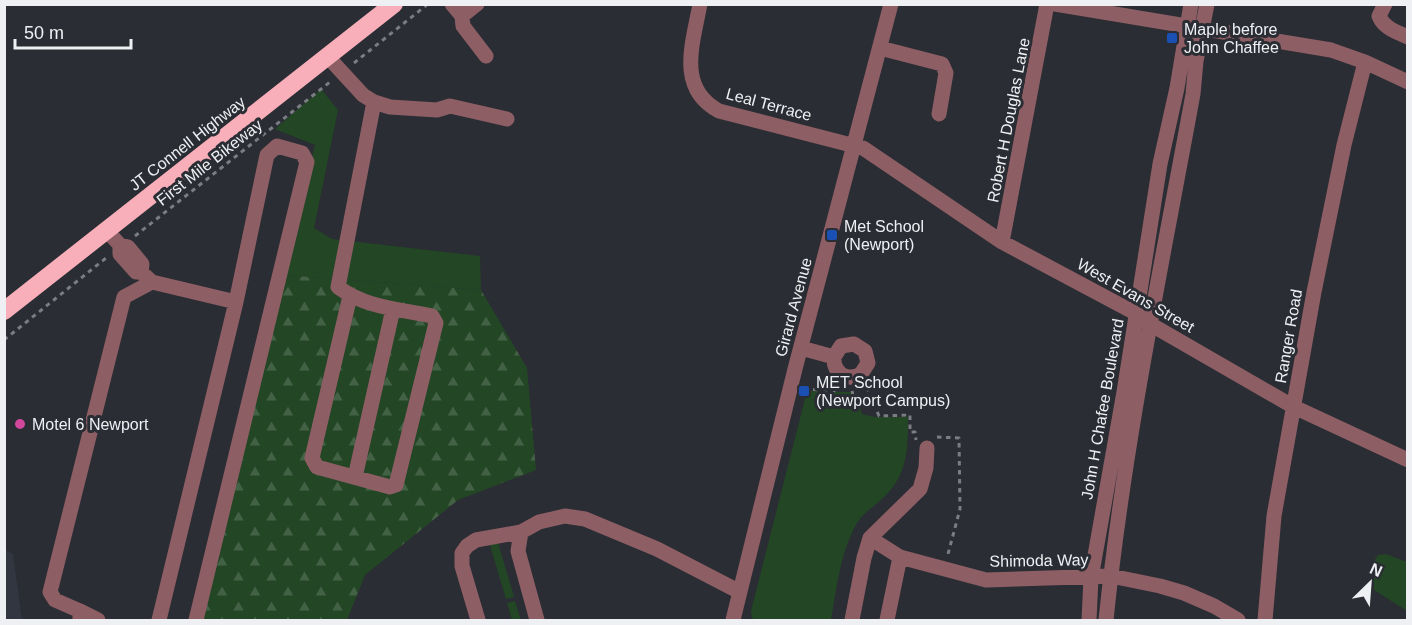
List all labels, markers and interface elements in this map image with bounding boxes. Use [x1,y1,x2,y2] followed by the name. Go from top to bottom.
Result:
[15,12,130,50] scale bar
[1184,21,1279,56] place label: Maple before John Chaffee
[24,23,64,43] text: 50 m
[1165,31,1179,45] marker: Maple before John Chaffee
[984,36,1033,204] street label: Robert H Douglas Lane
[724,85,814,124] street label: Leal Terrace
[126,93,248,194] street label: JT Connell Highway
[153,116,265,209] street label: First Mile Bikeway
[844,218,924,253] place label: Met School (Newport)
[825,228,839,242] marker: Met School (Newport)
[1074,255,1198,336] street label: West Evans Street
[772,256,815,359] street label: Girard Avenue
[1272,288,1305,384] street label: Ranger Road
[1078,317,1127,501] street label: John H Chafee Boulevard
[816,374,950,409] place label: MET School (Newport Campus)
[797,384,811,398] marker: MET School (Newport Campus)
[32,416,149,433] place label: Motel 6 Newport
[13,417,27,431] marker: Motel 6 Newport
[989,551,1089,570] street label: Shimoda Way
[1340,553,1400,613] north arrow
[1367,560,1385,580] text: N

